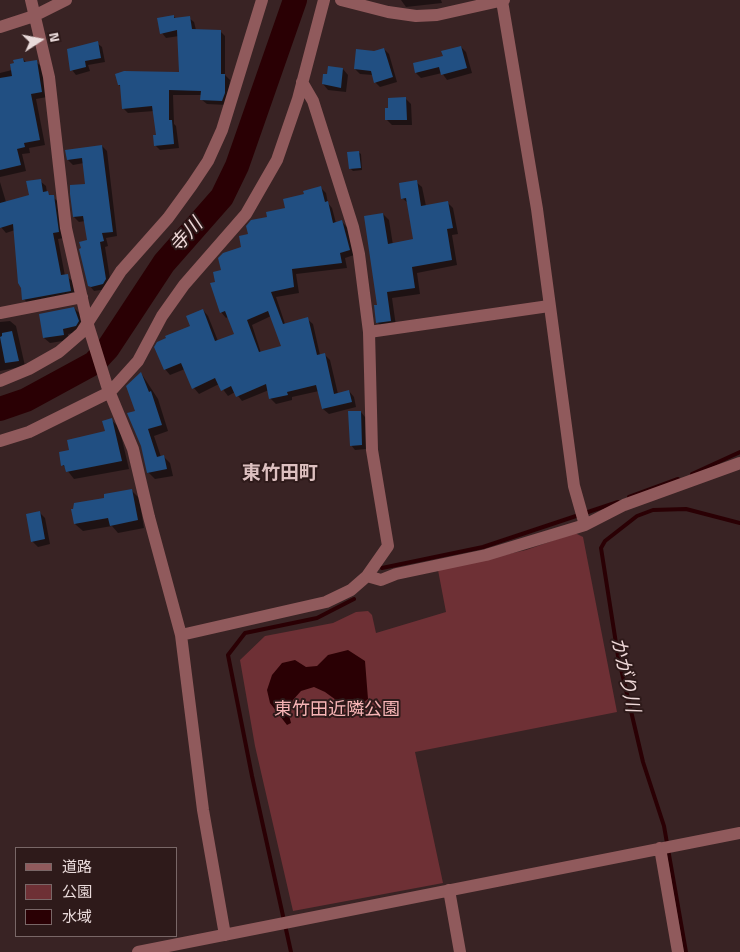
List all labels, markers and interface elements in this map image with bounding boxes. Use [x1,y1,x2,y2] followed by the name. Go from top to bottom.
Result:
[15,15,65,65] north arrow
[44,30,66,44] text: N
[166,214,208,258] water label: 寺川
[242,463,318,485] district label: 東竹田町
[605,635,643,715] water label: かがり川
[274,700,400,722] park label: 東竹田近隣公園
[15,847,178,937] legend
[62,855,92,878] text: 道路
[62,880,92,903] text: 公園
[62,905,92,928] text: 水域

